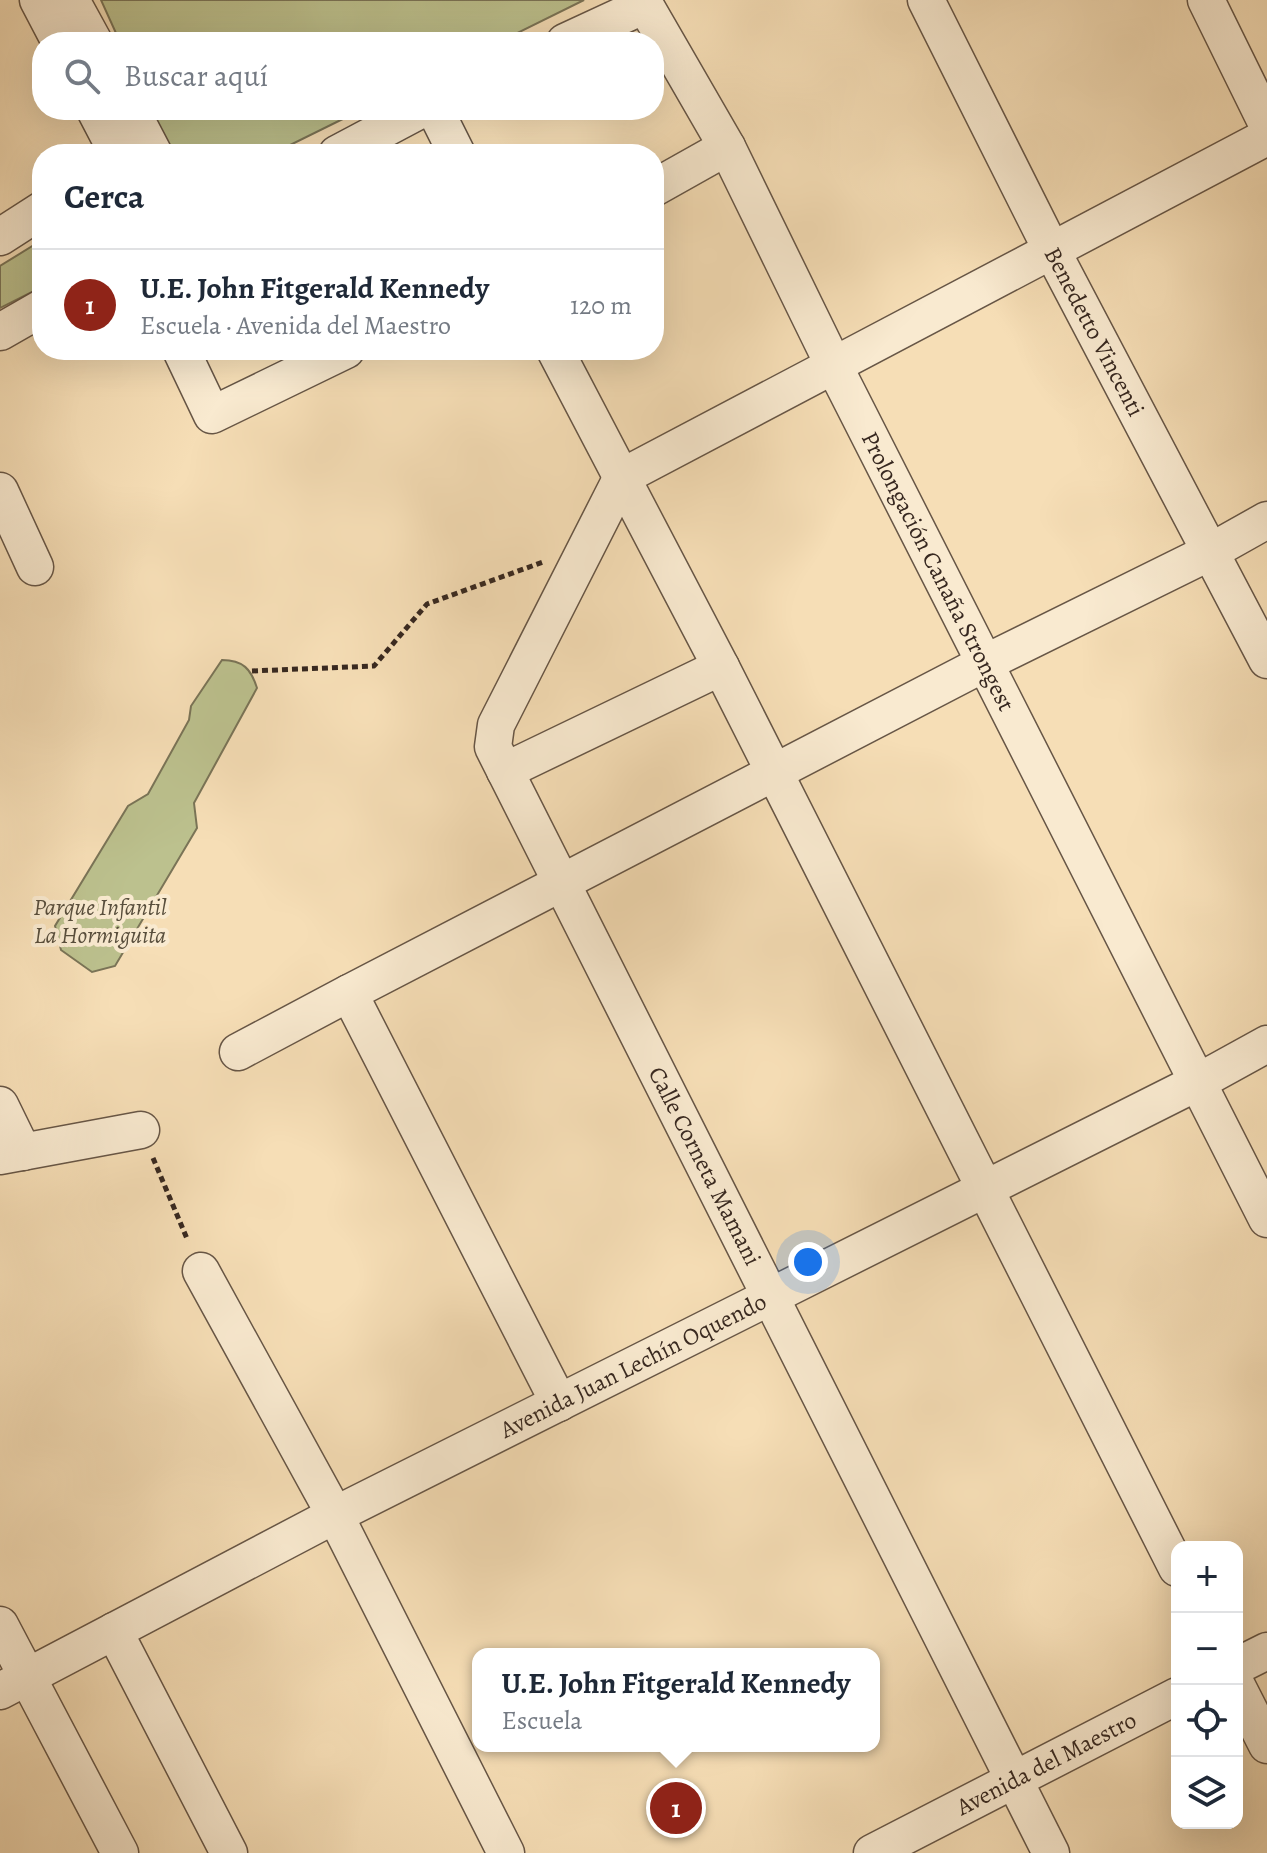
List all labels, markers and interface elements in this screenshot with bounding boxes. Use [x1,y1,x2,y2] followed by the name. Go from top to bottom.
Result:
[32,32,664,120] search box
[60,54,104,98] icon: search
[124,56,268,96] text: Buscar aquí
[64,173,145,220] text: Cerca
[1037,241,1152,422] street label: Benedetto Vincenti
[140,268,489,308] text: U.E. John Fitgerald Kennedy
[85,288,95,323] text: 1
[570,288,632,323] text: 120 m
[140,308,451,343] text: Escuela · Avenida del Maestro
[854,426,1023,717] street label: Prolongación Canaña Strongest
[33,891,167,951] park label: Parque Infantil La Hormiguita
[641,1061,769,1271] street label: Calle Corneta Mamani
[788,1242,828,1282] your location
[494,1285,772,1446] street label: Avenida Juan Lechín Oquendo
[1171,1541,1243,1829] map controls
[1171,1541,1243,1613] button: +
[1171,1613,1243,1685] button: −
[472,1648,880,1752] popup
[501,1663,851,1703] text: U.E. John Fitgerald Kennedy
[1171,1685,1243,1757] button: locate
[501,1703,583,1738] text: Escuela
[950,1704,1142,1823] street label: Avenida del Maestro
[1171,1757,1243,1829] button: layers
[650,1778,702,1838] pin: 1

